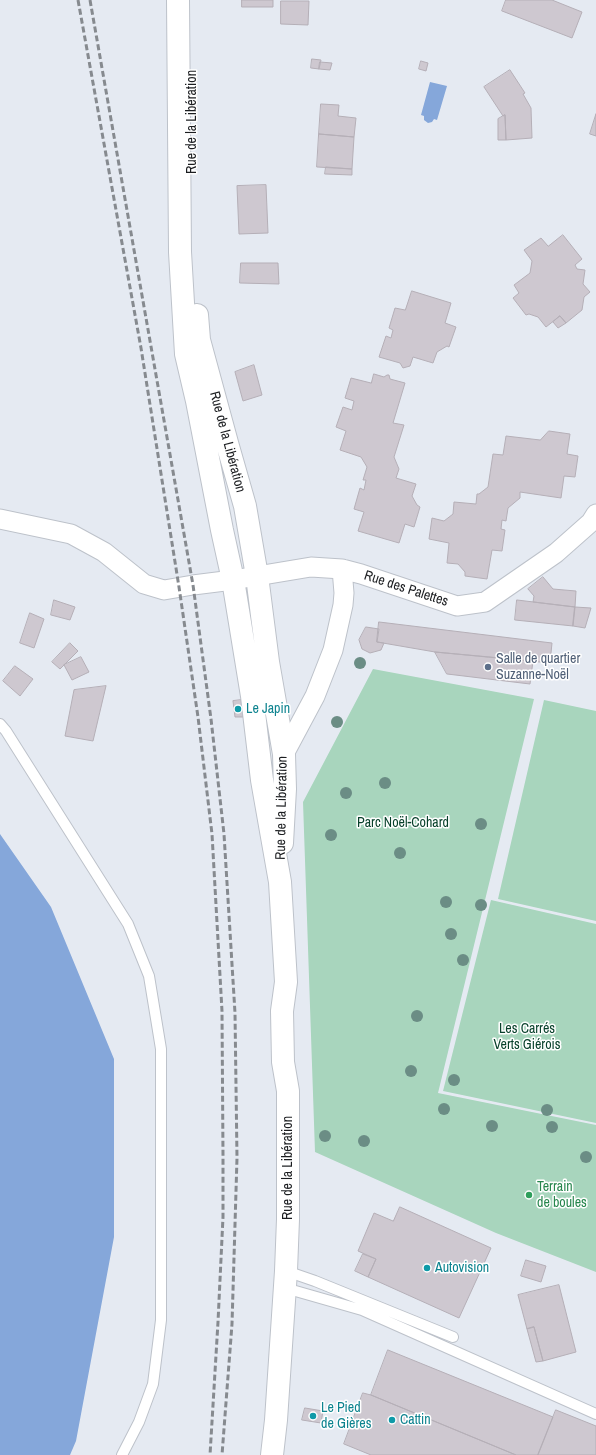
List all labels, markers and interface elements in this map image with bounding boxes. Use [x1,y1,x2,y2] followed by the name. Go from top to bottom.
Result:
[184,70,200,174] street label: Rue de la Libération
[205,390,249,494] street label: Rue de la Libération
[362,568,450,610] street label: Rue des Palettes
[496,651,580,684] place label: Salle de quartier Suzanne-Noël
[483,662,493,672] marker: Salle de quartier Suzanne-Noël
[246,701,290,717] place label: Le Japin
[233,704,243,714] marker: Le Japin
[273,756,291,860] street label: Rue de la Libération
[357,815,449,831] park label: Parc Noël-Cohard
[493,1021,561,1054] park label: Les Carrés Verts Giérois
[280,1116,296,1220] street label: Rue de la Libération
[537,1179,587,1212] place label: Terrain de boules
[524,1190,534,1200] marker: Terrain de boules
[435,1260,489,1276] place label: Autovision
[422,1263,432,1273] marker: Autovision
[321,1400,371,1432] place label: Le Pied de Gières
[308,1411,318,1421] marker: Le Pied de Gières
[400,1412,431,1428] place label: Cattin
[387,1415,397,1425] marker: Cattin

